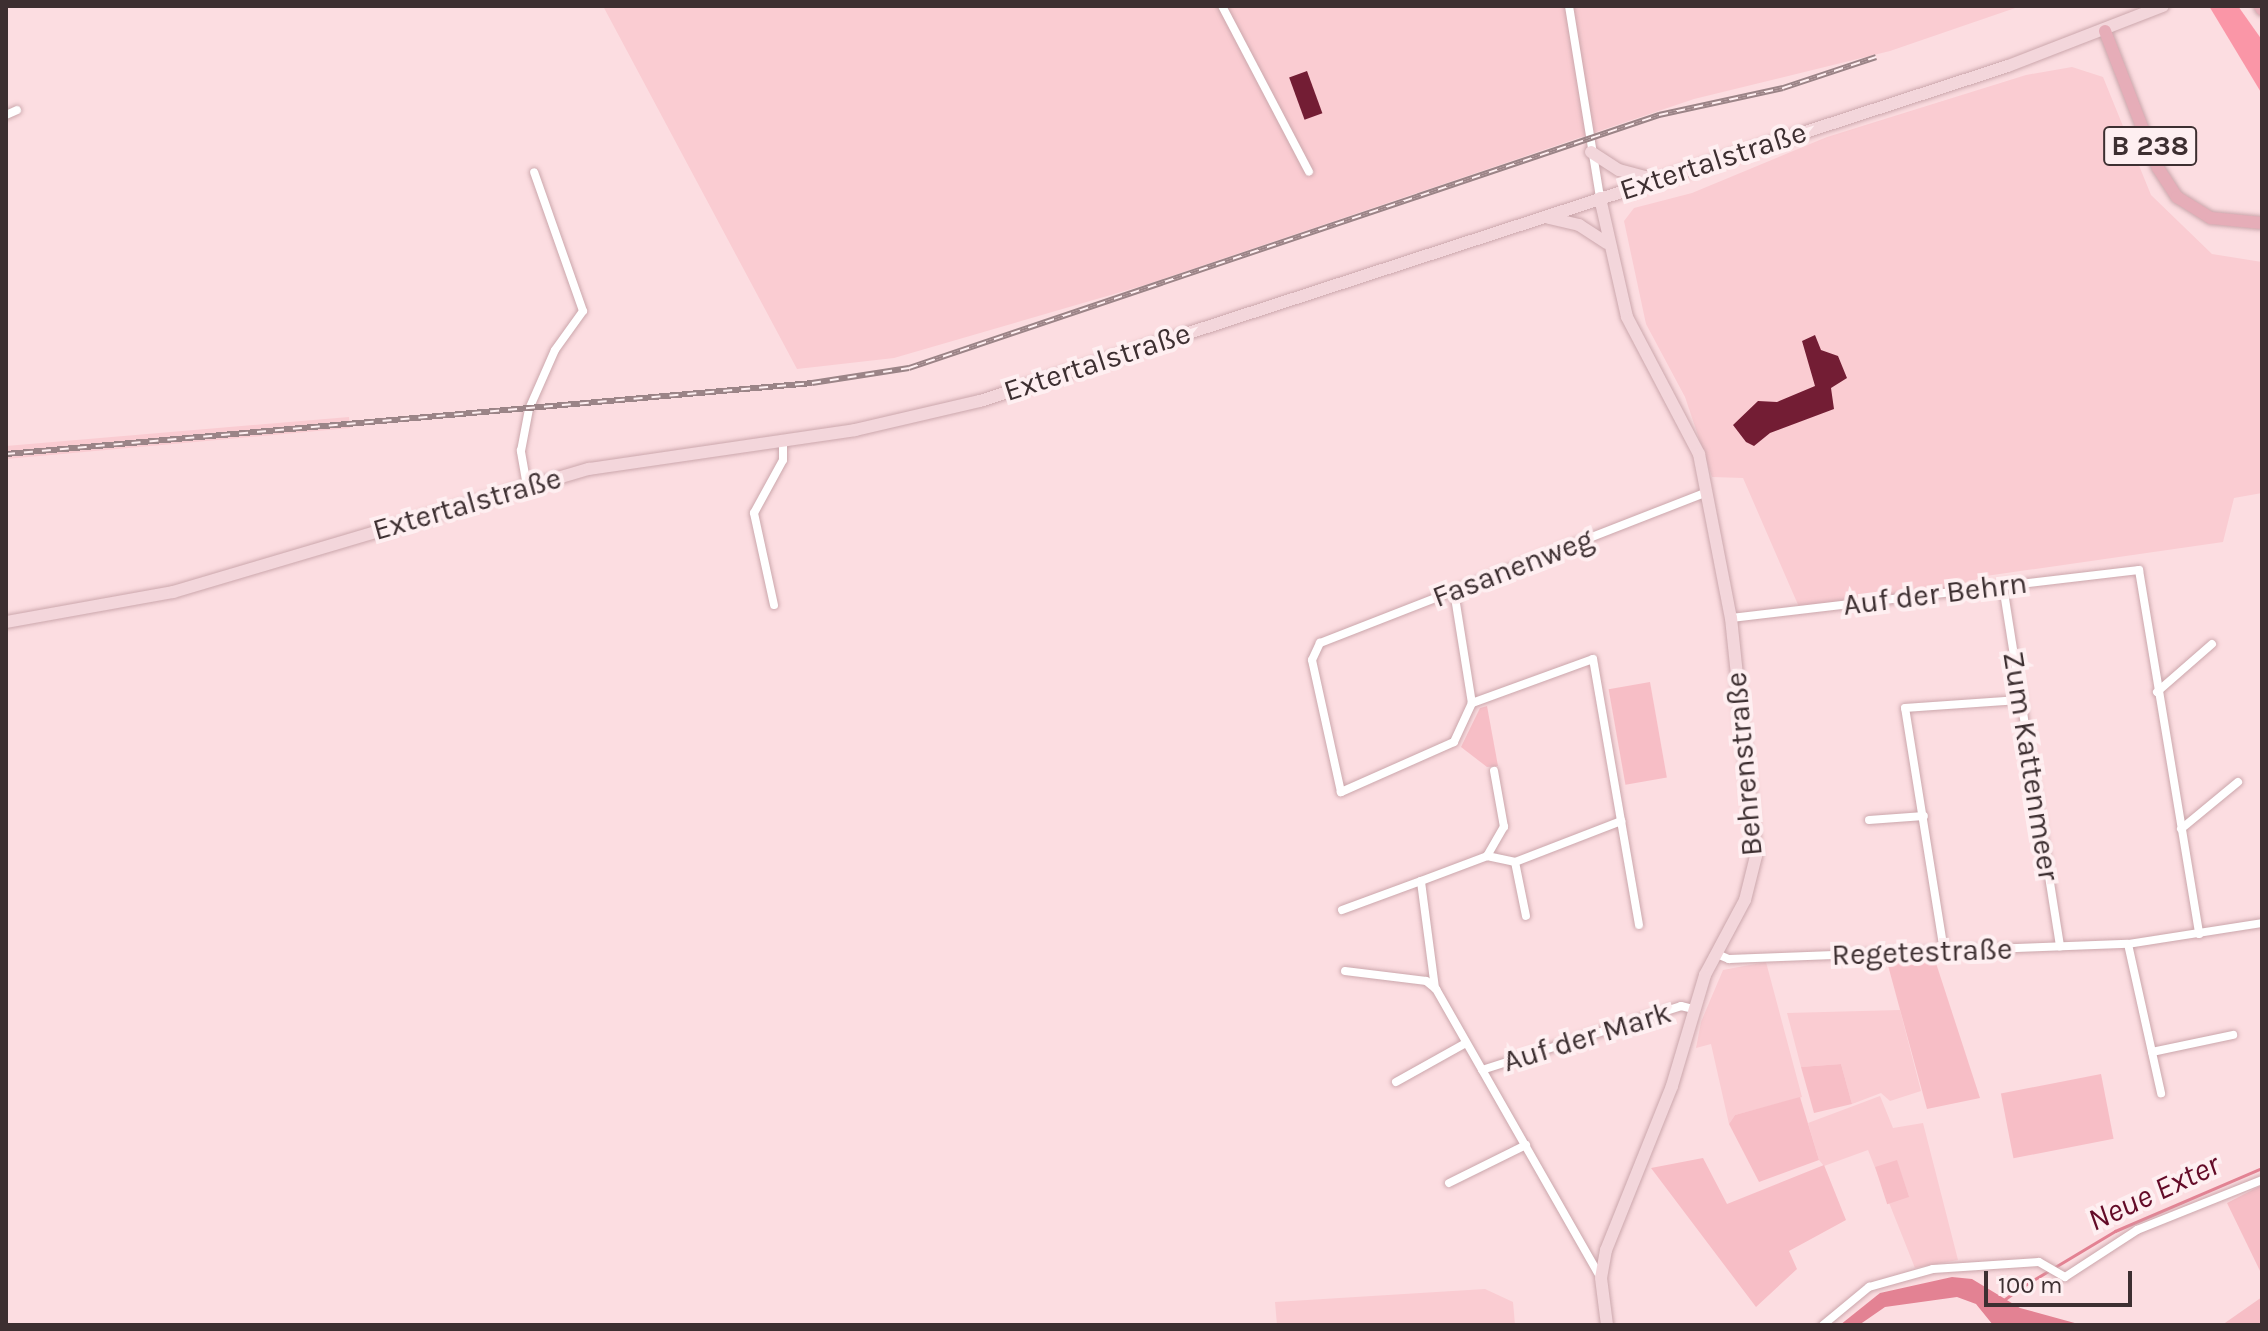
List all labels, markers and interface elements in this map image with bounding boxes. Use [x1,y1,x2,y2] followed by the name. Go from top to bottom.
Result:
[1615,114,1811,208] street label: Extertalstraße
[2102,122,2198,170] road number: B 238
[999,315,1195,409] street label: Extertalstraße
[369,460,565,548] street label: Extertalstraße
[1427,521,1599,615] street label: Fasanenweg
[1841,565,2029,623] street label: Auf der Behrn
[1995,649,2067,883] street label: Zum Kattenmeer
[1718,670,1770,858] street label: Behrenstraße
[1831,931,2013,973] street label: Regetestraße
[1499,994,1675,1080] street label: Auf der Mark
[2082,1146,2226,1240] water label: Neue Exter
[1988,1255,2136,1305] scale bar
[1998,1271,2063,1299] text: 100 m

